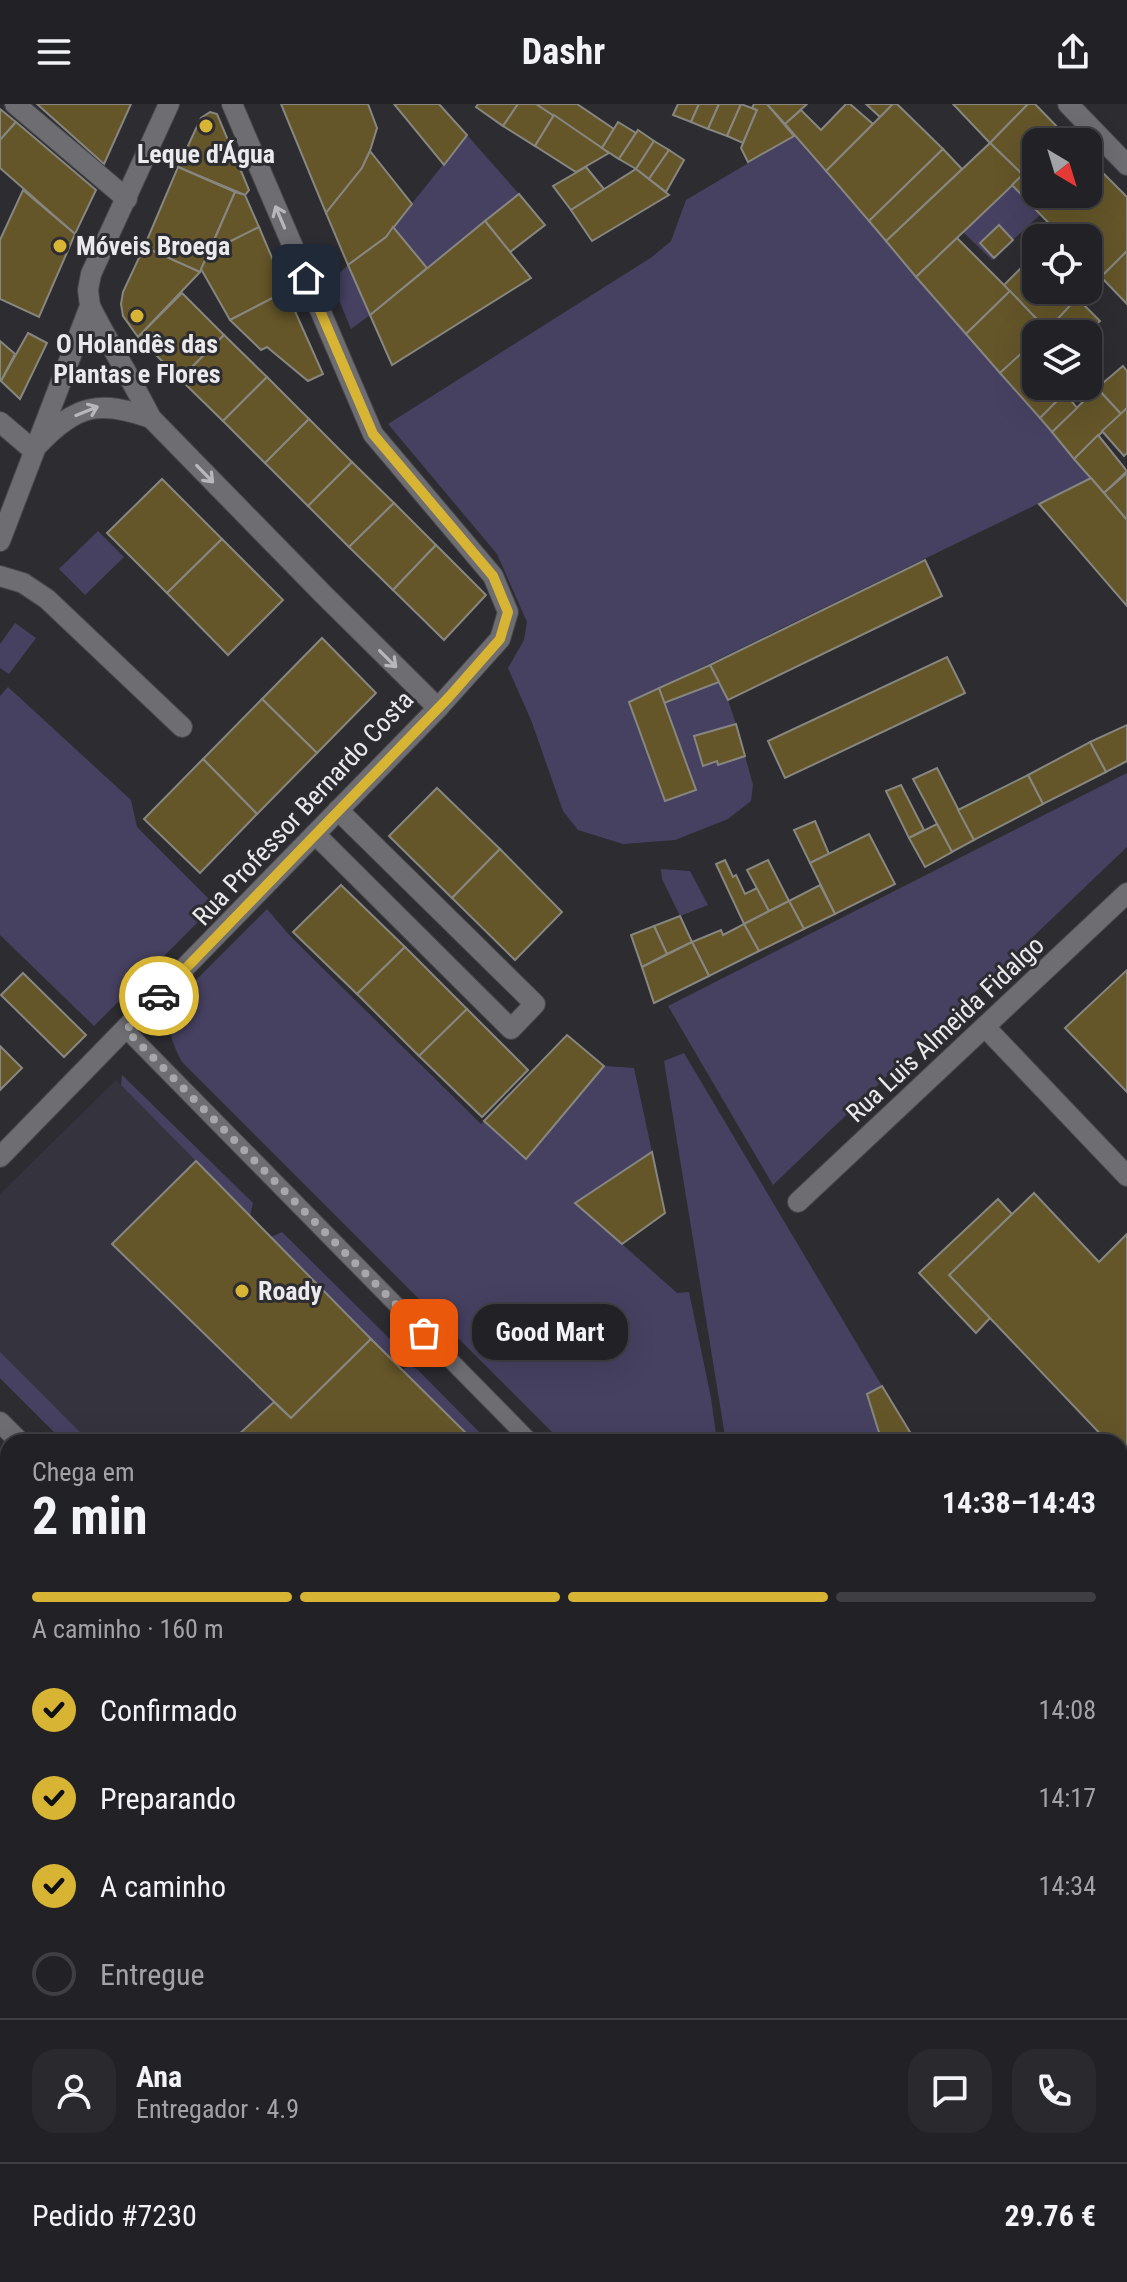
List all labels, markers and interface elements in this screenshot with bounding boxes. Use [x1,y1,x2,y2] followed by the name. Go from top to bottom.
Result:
[32,30,76,74] icon: menu
[1051,30,1095,74] icon: share
[522,31,605,73] text: Dashr
[197,117,215,135] marker: Leque d'Água
[1022,128,1102,208] north arrow
[1022,128,1102,400] map controls
[137,139,275,169] place label: Leque d'Água
[272,205,287,230] one-way arrow
[1022,224,1102,304] button: locate
[76,231,230,261] place label: Móveis Broega
[51,237,69,255] marker: Móveis Broega
[272,244,340,312] pin
[284,256,328,300] icon: home
[128,307,146,325] marker: O Holandês das Plantas e Flores
[1022,320,1102,400] button: layers
[53,329,221,389] place label: O Holandês das Plantas e Flores
[74,403,99,417] one-way arrow
[196,464,215,484] one-way arrow
[378,649,398,668] one-way arrow
[187,685,419,931] street label: Rua Professor Bernardo Costa
[840,930,1050,1128] street label: Rua Luis Almeida Fidalgo
[119,956,199,1036] courier
[137,974,181,1018] icon: car
[258,1276,322,1306] place label: Roady
[233,1282,251,1300] marker: Roady
[390,1299,458,1367] pin
[472,1305,628,1361] callout: Good Mart
[402,1311,446,1355] icon: bag
[495,1317,605,1347] text: Good Mart
[32,1457,135,1487] text: Chega em
[942,1485,1096,1520] text: 14:38–14:43
[32,1486,148,1547] text: 2 min
[32,1614,223,1644] text: A caminho · 160 m
[32,1688,76,1732] icon: check
[100,1693,237,1728] text: Confirmado
[1039,1695,1096,1725] text: 14:08
[32,1776,76,1820] icon: check
[100,1781,236,1816] text: Preparando
[1039,1783,1096,1813] text: 14:17
[32,1864,76,1908] icon: check
[100,1869,226,1904] text: A caminho
[1039,1871,1096,1901] text: 14:34
[100,1957,205,1992] text: Entregue
[32,2049,116,2133] button: person
[908,2049,992,2133] button: chat
[1012,2049,1096,2133] button: phone
[136,2059,182,2094] text: Ana
[136,2094,299,2124] text: Entregador · 4.9
[32,2198,197,2233] text: Pedido #7230
[1005,2198,1096,2233] text: 29.76 €

